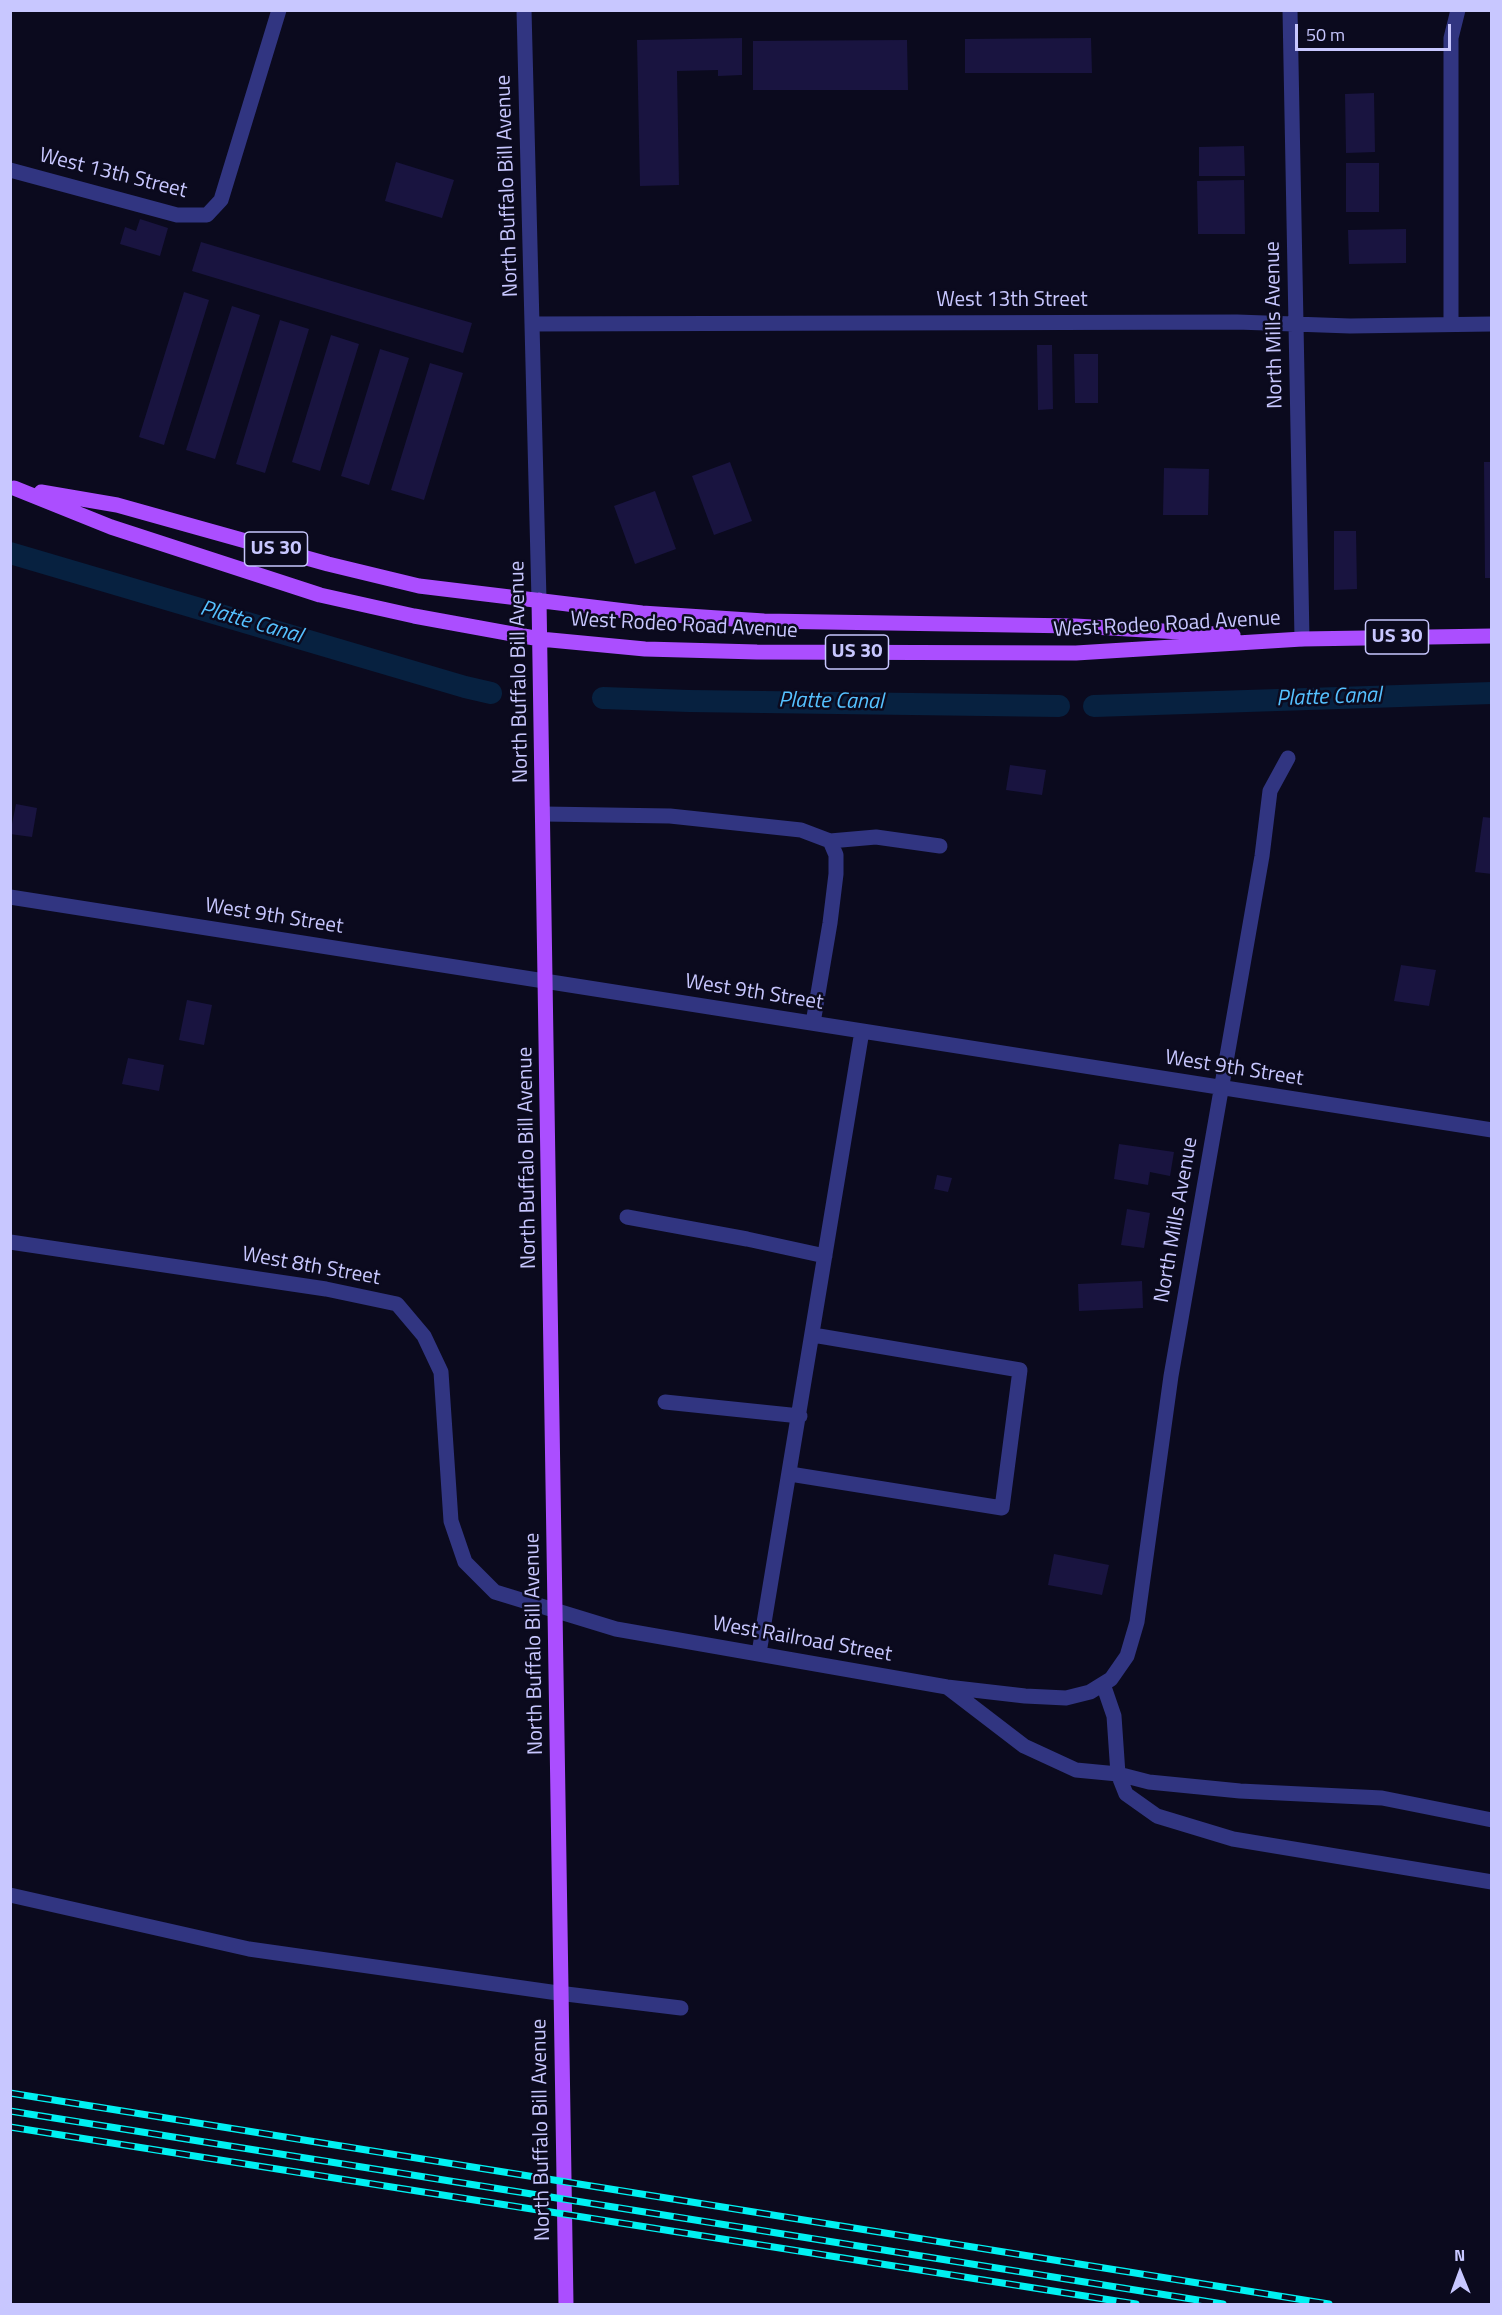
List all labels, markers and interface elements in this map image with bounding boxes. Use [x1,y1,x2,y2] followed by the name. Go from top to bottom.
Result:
[1298,12,1454,50] scale bar
[1306,21,1345,48] text: 50 m
[492,74,524,298] street label: North Buffalo Bill Avenue
[36,143,190,205] street label: West 13th Street
[1261,241,1289,409] street label: North Mills Avenue
[936,288,1088,314] street label: West 13th Street
[244,532,308,566] road number: US 30
[505,561,535,783] street label: North Buffalo Bill Avenue
[197,596,305,650] water label: Platte Canal
[1053,606,1281,644] street label: West Rodeo Road Avenue
[570,607,798,645] street label: West Rodeo Road Avenue
[1366,620,1428,654] road number: US 30
[826,635,888,669] road number: US 30
[1276,683,1382,713] water label: Platte Canal
[778,688,884,716] water label: Platte Canal
[203,894,345,940] street label: West 9th Street
[683,970,825,1016] street label: West 9th Street
[1163,1046,1305,1092] street label: West 9th Street
[513,1047,543,1269] street label: North Buffalo Bill Avenue
[1150,1135,1204,1305] street label: North Mills Avenue
[240,1242,382,1292] street label: West 8th Street
[520,1533,550,1755] street label: North Buffalo Bill Avenue
[710,1612,894,1668] street label: West Railroad Street
[527,2019,557,2241] street label: North Buffalo Bill Avenue
[1430,2243,1490,2303] north arrow
[1454,2243,1465,2267] text: N

